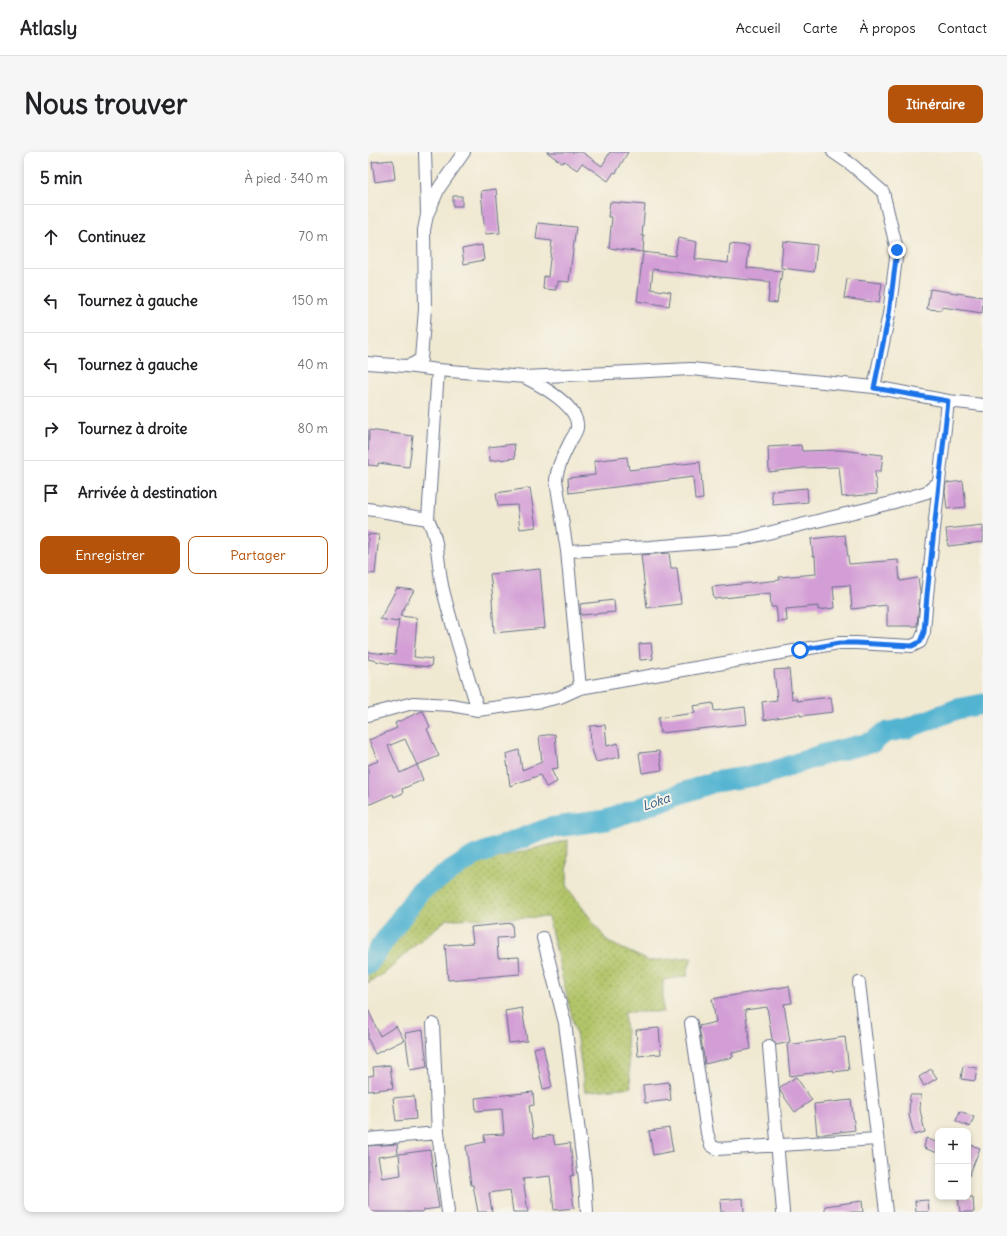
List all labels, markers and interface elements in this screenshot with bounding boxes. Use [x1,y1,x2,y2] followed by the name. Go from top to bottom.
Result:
[20,16,77,40] text: Atlasly
[736,19,781,37] text: Accueil
[803,19,838,37] text: Carte
[860,19,916,37] text: À propos
[938,19,987,37] text: Contact
[888,85,983,123] button: Itinéraire
[24,86,187,122] text: Nous trouver
[40,167,82,189] text: 5 min
[245,170,328,187] text: À pied · 340 m
[40,226,62,248] icon: ahead
[78,227,146,246] text: Continuez
[299,228,328,245] text: 70 m
[888,241,906,259] route end
[40,290,62,312] icon: left
[78,291,198,310] text: Tournez à gauche
[292,292,328,309] text: 150 m
[40,354,62,376] icon: left
[78,355,198,374] text: Tournez à gauche
[297,356,328,373] text: 40 m
[40,418,62,440] icon: right
[78,419,187,438] text: Tournez à droite
[297,420,328,437] text: 80 m
[40,482,62,504] icon: arrive
[78,483,217,502] text: Arrivée à destination
[40,536,180,574] button: Enregistrer
[188,536,328,574] button: Partager
[791,641,809,659] route start
[640,789,673,815] water label: Loka
[935,1128,971,1200] map controls
[935,1128,971,1164] button: +
[935,1164,971,1200] button: −

